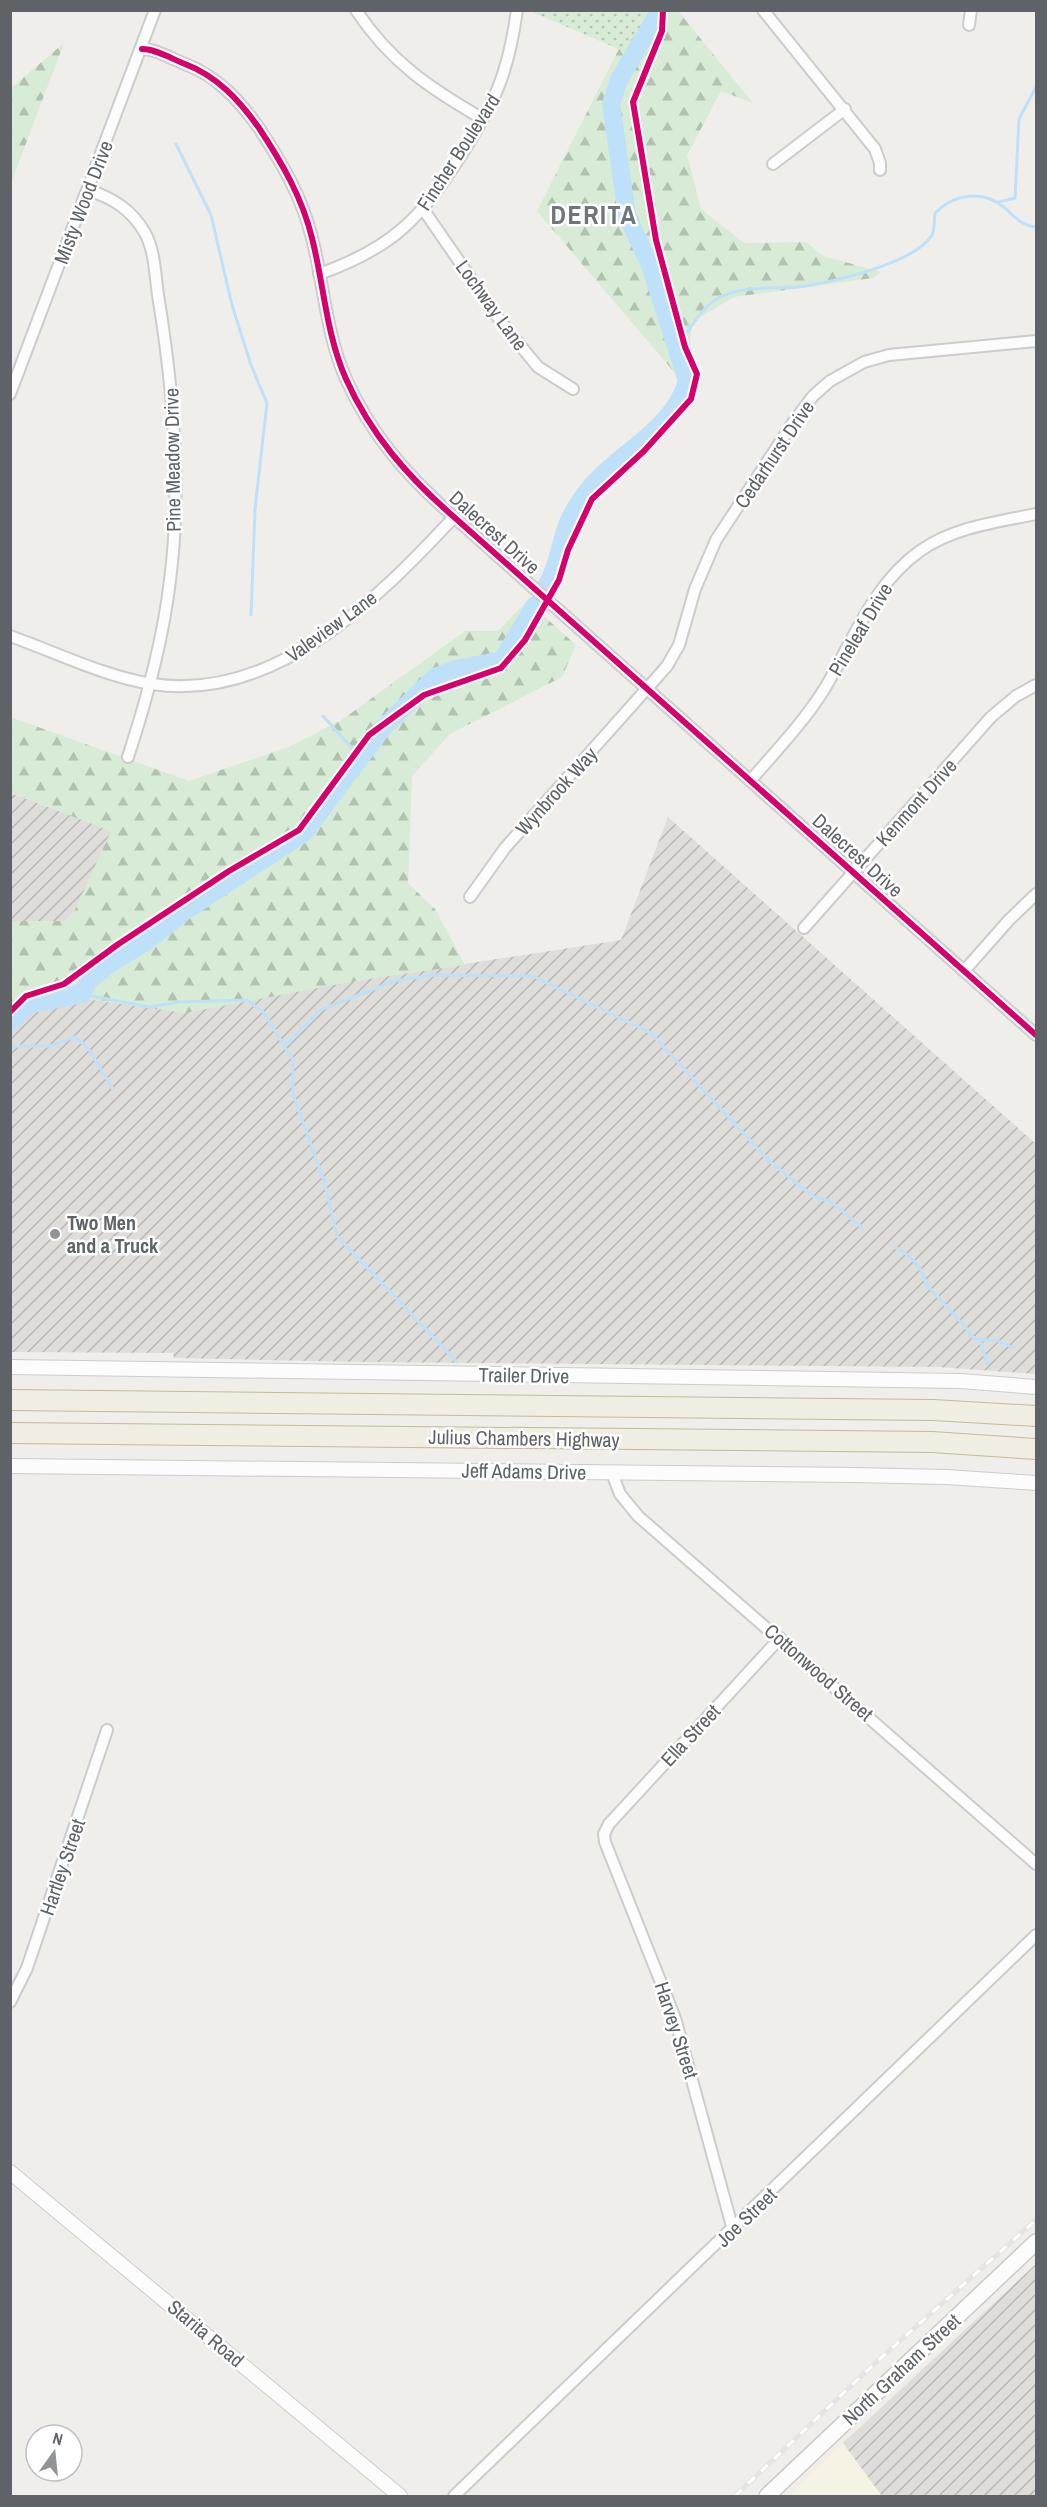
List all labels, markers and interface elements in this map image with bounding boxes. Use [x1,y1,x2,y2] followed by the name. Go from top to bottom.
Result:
[410,88,506,216] street label: Fincher Boulevard
[47,136,119,268] street label: Misty Wood Drive
[551,197,637,232] district label: DERITA
[450,254,534,356] street label: Lochway Lane
[157,388,187,532] street label: Pine Meadow Drive
[728,395,820,513] street label: Cedarhurst Drive
[444,484,546,580] street label: Dalecrest Drive
[822,578,898,680] street label: Pineleaf Drive
[280,584,382,668] street label: Valeview Lane
[509,740,604,841] street label: Wynbrook Way
[869,752,963,852] street label: Kenmont Drive
[807,807,909,903] street label: Dalecrest Drive
[67,1209,159,1259] place label: Two Men and a Truck
[48,1227,62,1241] marker: Two Men and a Truck
[479,1361,569,1389] street label: Trailer Drive
[428,1423,621,1453] street label: Julius Chambers Highway
[461,1456,587,1486] street label: Jeff Adams Drive
[759,1617,879,1727] street label: Cottonwood Street
[654,1698,726,1772] street label: Ella Street
[33,1815,91,1919] street label: Hartley Street
[649,1978,705,2082] street label: Harvey Street
[710,2181,783,2253] street label: Joe Street
[162,2293,250,2373] street label: Starita Road
[836,2307,966,2431] street label: North Graham Street
[24,2423,84,2483] north arrow
[50,2427,65,2450] text: N

